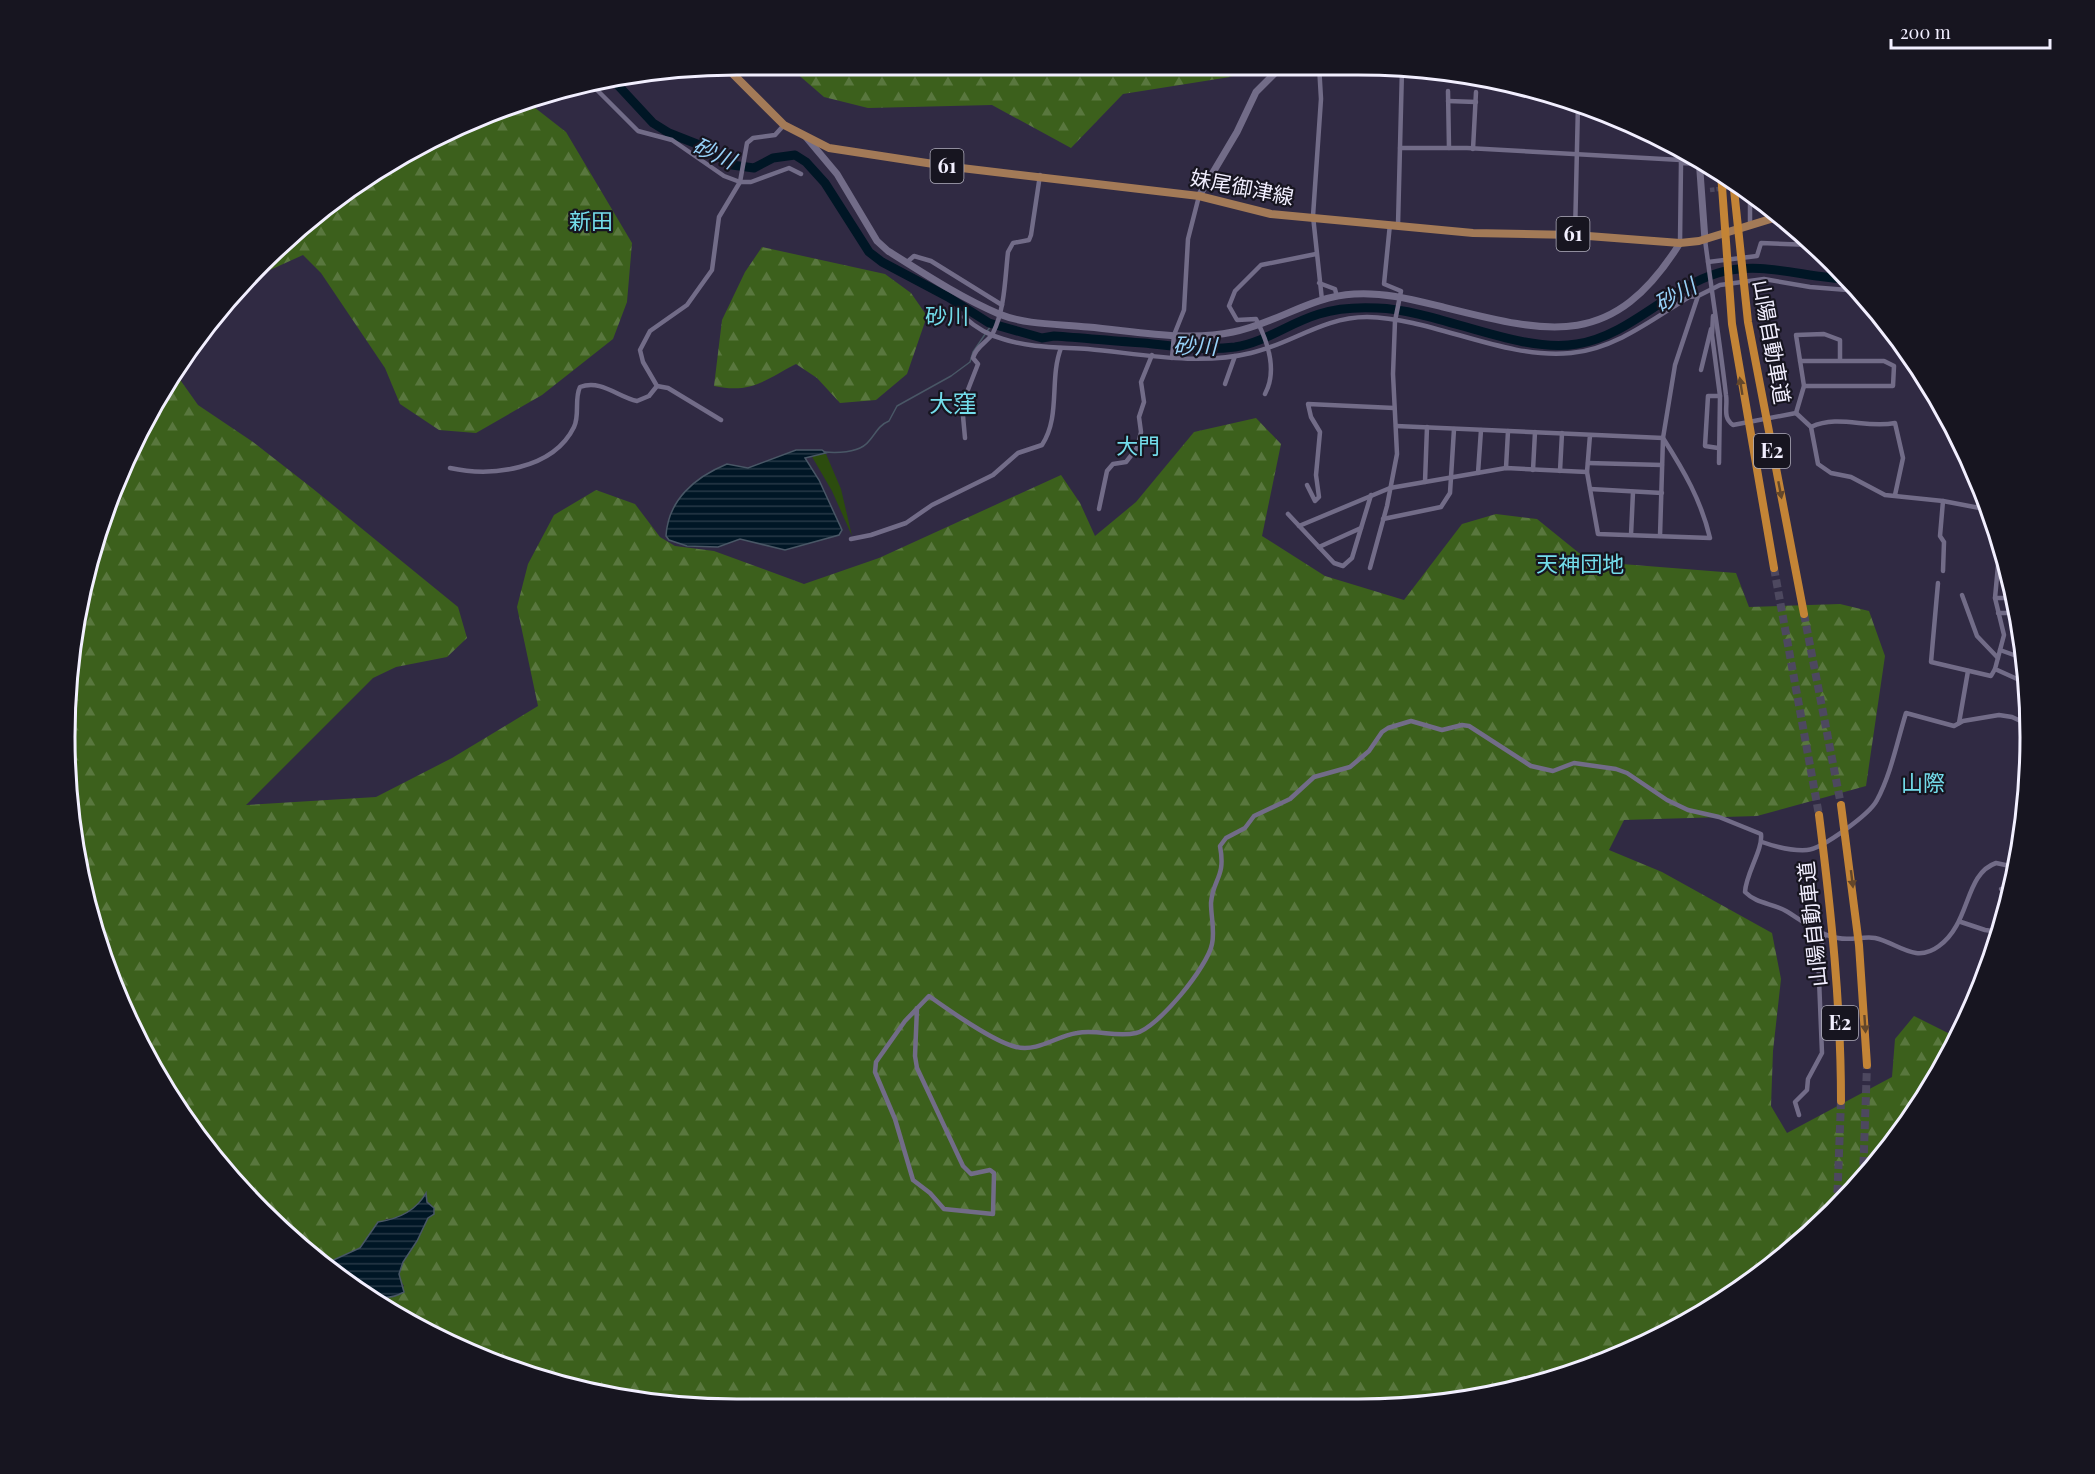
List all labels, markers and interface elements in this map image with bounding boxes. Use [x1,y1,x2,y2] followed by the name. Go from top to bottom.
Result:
[1891,12,2050,50] scale bar
[1900,20,1951,44] text: 200 m
[688,129,742,176] water label: 砂川
[930,149,964,183] road number: 61
[1188,162,1297,210] street label: 妹尾御津線
[569,205,613,235] district label: 新田
[1556,217,1590,251] road number: 61
[1648,269,1703,318] water label: 砂川
[1748,277,1798,406] street label: 山陽自動車道
[925,300,969,330] district label: 砂川
[1173,330,1219,360] water label: 砂川
[1737,377,1746,396] one-way arrow
[929,386,977,418] district label: 大窪
[1116,430,1160,460] district label: 大門
[1754,434,1790,468] road number: E2
[1776,481,1785,500] one-way arrow
[1536,548,1624,578] district label: 天神団地
[1901,767,1945,797] district label: 山際
[1791,860,1832,988] street label: 山陽自動車道
[1847,869,1857,888] one-way arrow
[1822,1006,1858,1040] road number: E2
[1860,1015,1870,1034] one-way arrow

